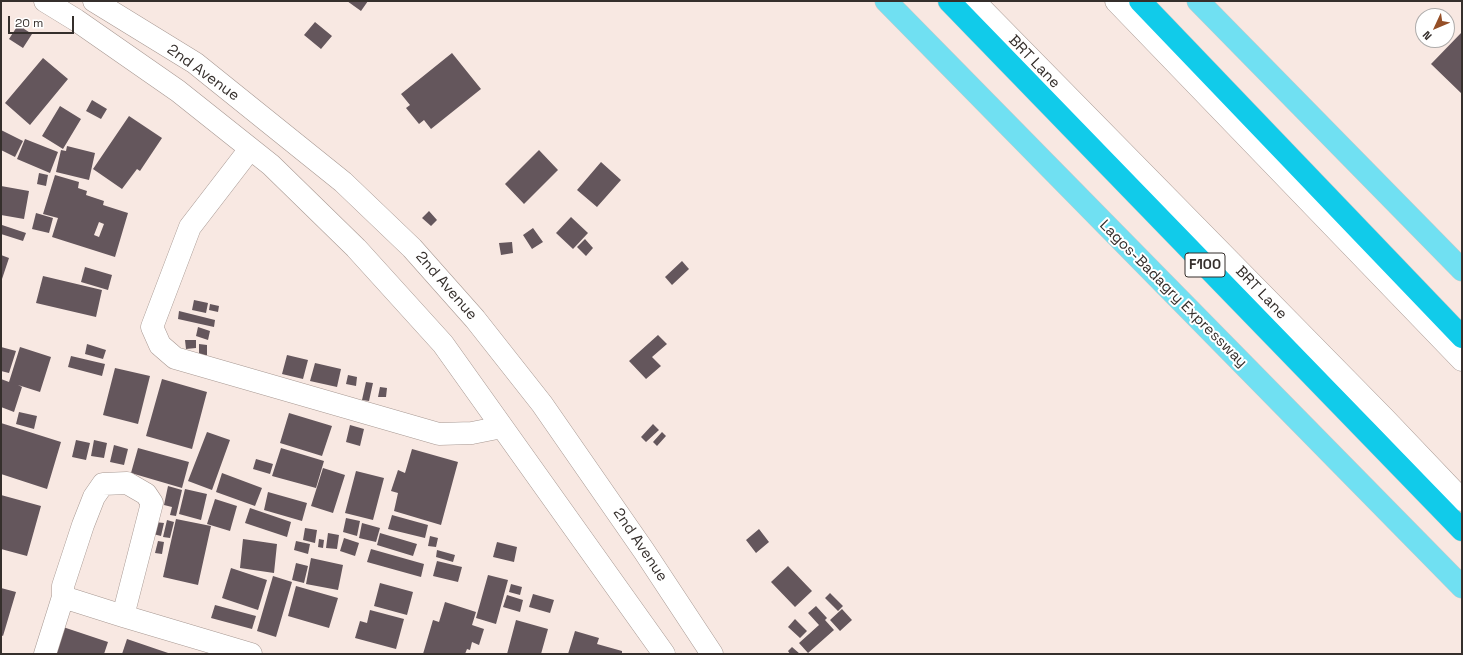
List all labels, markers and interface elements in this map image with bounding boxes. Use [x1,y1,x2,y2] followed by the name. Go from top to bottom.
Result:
[10,8,76,34] scale bar
[1415,8,1455,48] north arrow
[15,15,43,31] text: 20 m
[1419,28,1435,43] text: N
[1004,32,1064,92] street label: BRT Lane
[163,41,243,105] street label: 2nd Avenue
[1095,216,1251,372] street label: Lagos-Badagry Expressway
[411,248,481,324] street label: 2nd Avenue
[1185,253,1225,277] road number: F100
[1231,263,1291,323] street label: BRT Lane
[609,505,671,585] street label: 2nd Avenue

